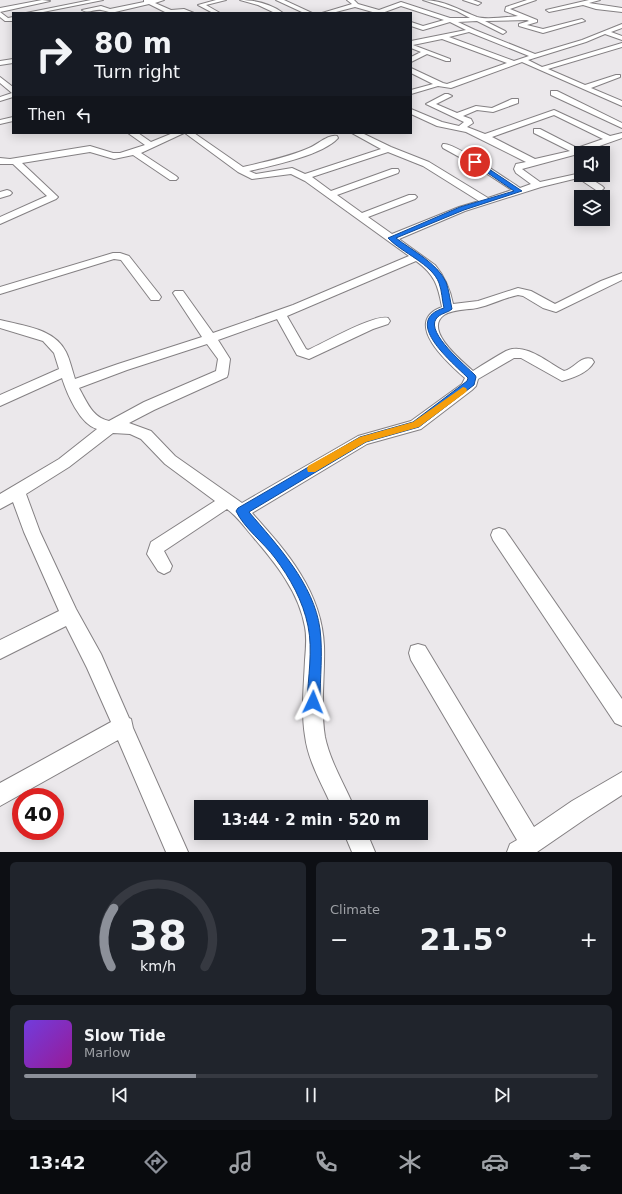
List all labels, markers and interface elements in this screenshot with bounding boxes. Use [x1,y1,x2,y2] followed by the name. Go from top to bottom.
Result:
[94,27,172,60] text: 80 m
[28,28,80,80] icon: right
[94,61,180,82] text: Turn right
[73,104,95,126] icon: left
[28,106,65,124] text: Then
[458,145,492,179] pin
[574,146,610,226] map controls
[574,146,610,182] button: sound
[464,151,486,173] icon: arrive
[574,190,610,226] button: layers
[292,681,334,723] position arrow
[12,788,64,840] speed limit sign: 40
[221,811,401,829] text: 13:44 · 2 min · 520 m
[330,902,380,917] text: Climate
[129,910,187,959] text: 38
[419,922,509,957] text: 21.5°
[330,927,348,952] text: −
[580,927,598,952] text: +
[140,957,176,973] text: km/h
[84,1027,166,1045] text: Slow Tide
[84,1045,131,1060] text: Marlow
[109,1084,131,1106] icon: previous
[300,1084,322,1106] icon: pause
[491,1084,513,1106] icon: next
[142,1148,170,1176] icon: directions
[227,1148,255,1176] icon: music
[312,1148,340,1176] icon: phone
[396,1148,424,1176] icon: climate
[481,1148,509,1176] icon: car
[566,1148,594,1176] icon: filters
[28,1152,86,1173] text: 13:42

